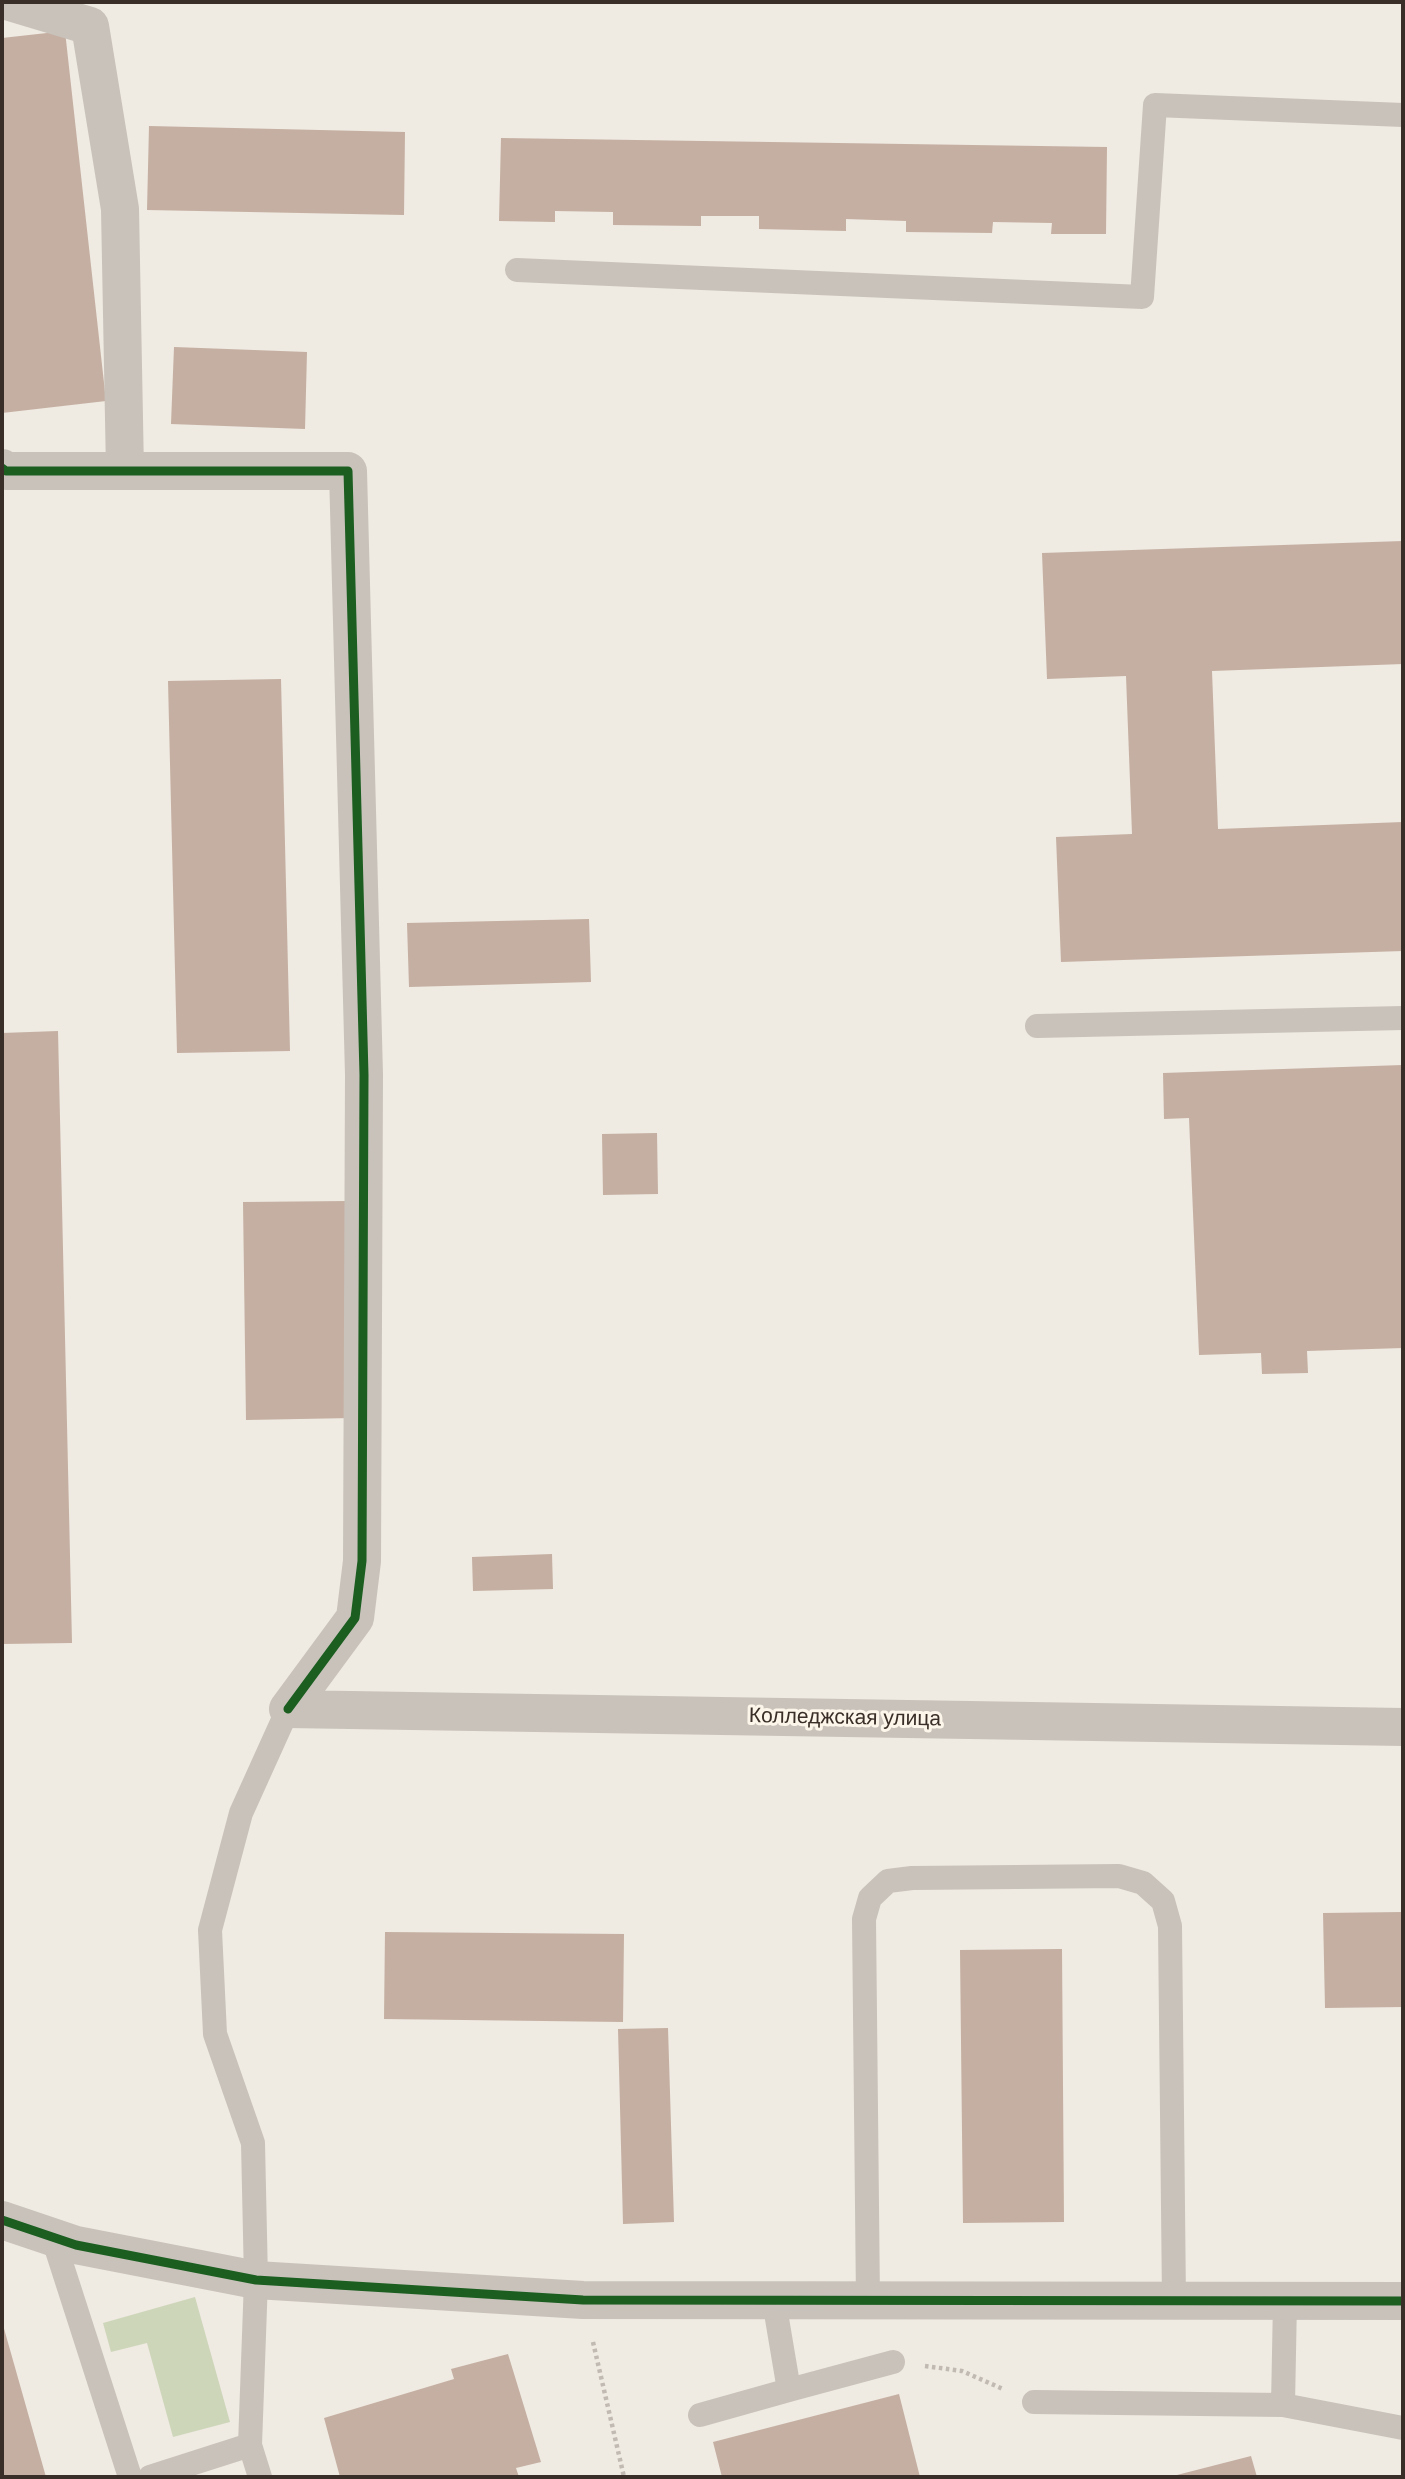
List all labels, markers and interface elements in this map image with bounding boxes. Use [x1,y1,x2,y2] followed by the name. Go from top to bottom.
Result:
[749,1704,941,1732] street label: Колледжская улица

